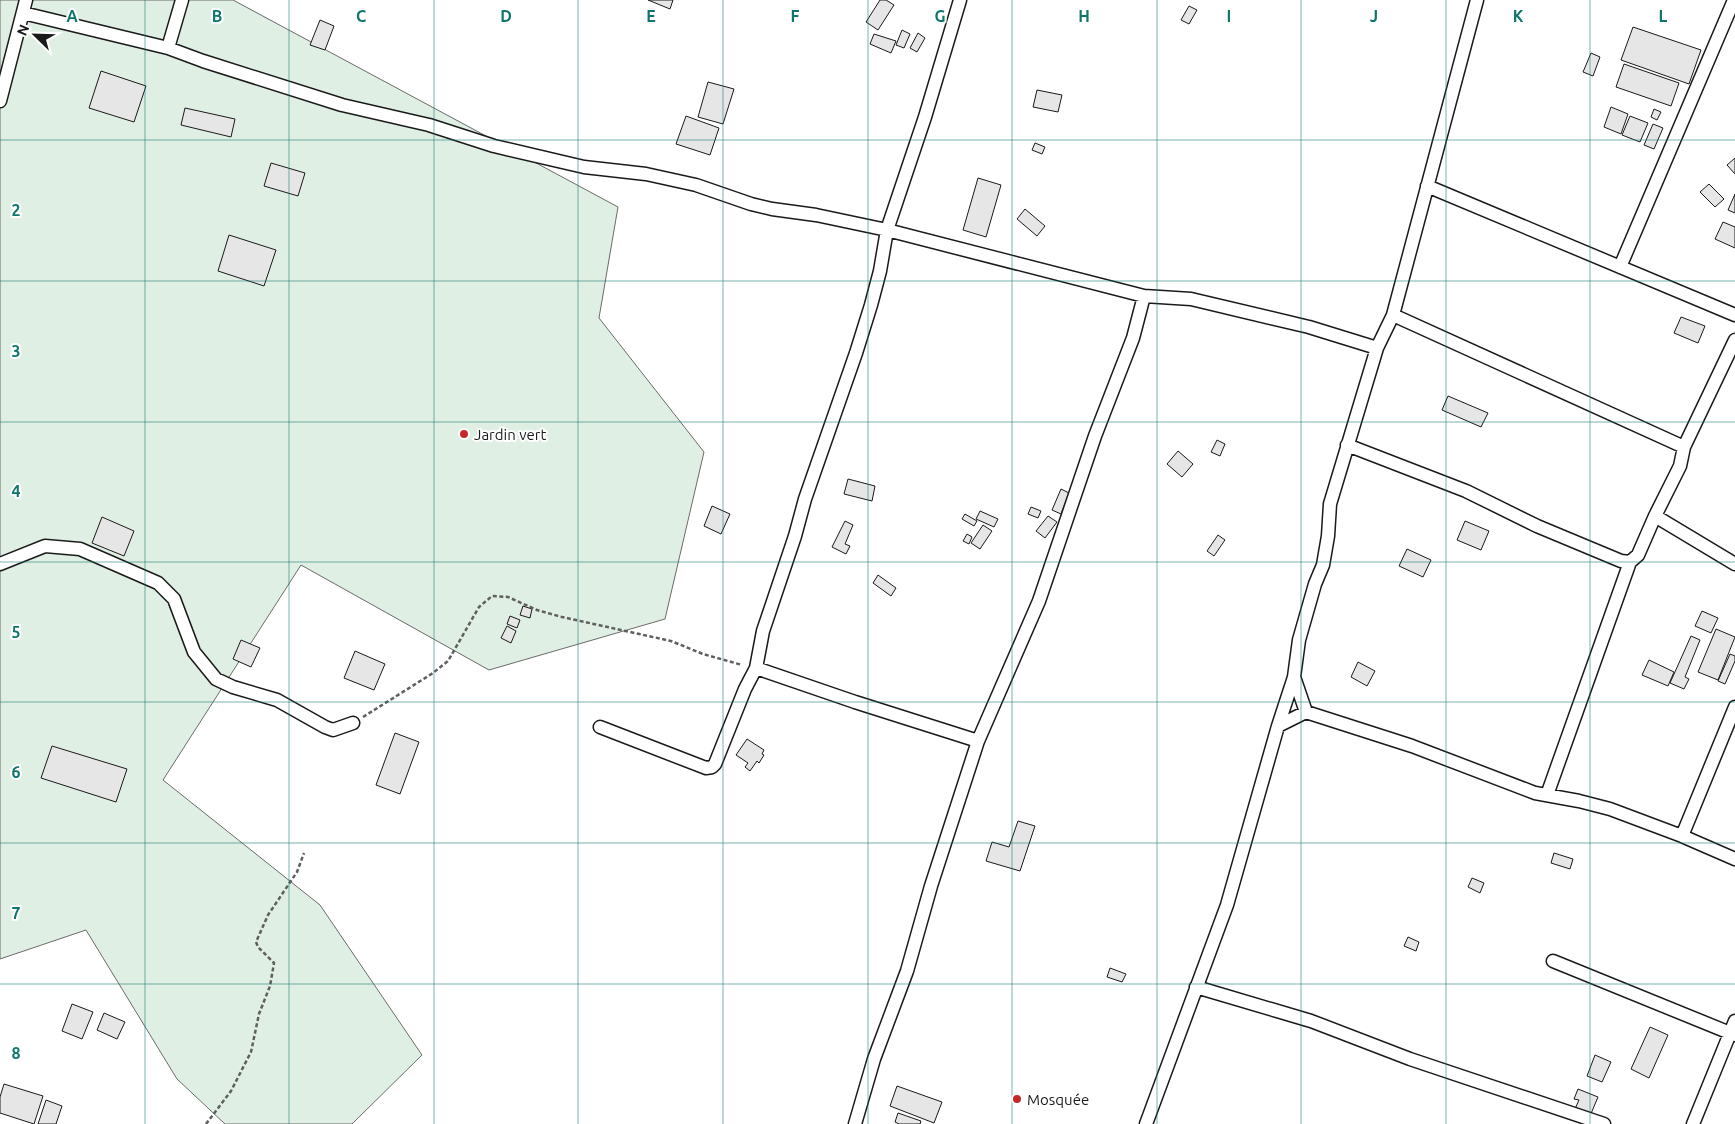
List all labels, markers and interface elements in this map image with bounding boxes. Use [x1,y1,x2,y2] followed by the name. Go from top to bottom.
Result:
[66,7,78,25] text: A
[212,7,222,25] text: B
[356,7,366,25] text: C
[500,7,512,25] text: D
[646,7,656,25] text: E
[791,7,800,25] text: F
[934,7,946,25] text: G
[1078,7,1090,25] text: H
[1227,7,1231,25] text: I
[1370,7,1378,25] text: J
[1513,7,1524,25] text: K
[1659,7,1668,25] text: L
[10,10,60,60] north arrow
[14,22,32,38] text: N
[11,201,21,219] text: 2
[11,342,21,360] text: 3
[474,426,546,443] place label: Jardin vert
[458,428,470,440] marker: Jardin vert
[11,482,21,500] text: 4
[11,623,21,641] text: 5
[11,763,21,781] text: 6
[11,904,21,922] text: 7
[11,1044,21,1062] text: 8
[1027,1091,1089,1108] place label: Mosquée
[1011,1093,1023,1105] marker: Mosquée

